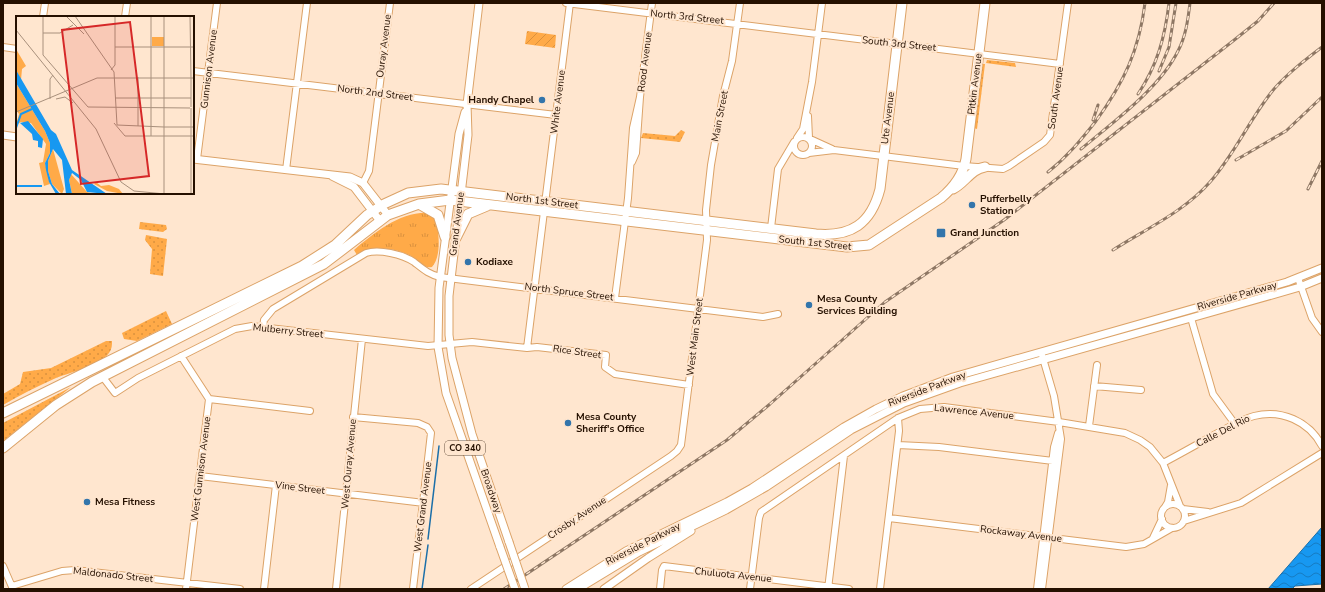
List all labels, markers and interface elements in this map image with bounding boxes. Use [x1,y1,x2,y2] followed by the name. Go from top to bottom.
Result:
[650,6,725,28] street label: North 3rd Street
[373,13,395,79] street label: Ouray Avenue
[16,16,194,194] inset map
[197,29,221,109] street label: Gunnison Avenue
[634,31,656,93] street label: Rood Avenue
[861,33,937,55] street label: South 3rd Street
[964,52,986,116] street label: Pitkin Avenue
[1045,66,1067,130] street label: South Avenue
[547,69,569,135] street label: White Avenue
[336,81,414,105] street label: North 2nd Street
[708,89,732,143] street label: Main Street
[878,91,898,145] street label: Ute Avenue
[468,93,535,107] place label: Handy Chapel
[537,95,547,105] marker: Handy Chapel
[505,190,579,212] street label: North 1st Street
[446,191,468,257] street label: Grand Avenue
[980,192,1032,218] place label: Pufferbelly Station
[967,200,977,210] marker: Pufferbelly Station
[950,226,1019,240] place label: Grand Junction
[935,227,947,239] marker: Grand Junction
[778,232,853,254] street label: South 1st Street
[476,255,514,269] place label: Kodiaxe
[463,257,473,267] marker: Kodiaxe
[1196,278,1279,314] street label: Riverside Parkway
[524,280,615,304] street label: North Spruce Street
[817,292,897,318] place label: Mesa County Services Building
[683,297,707,377] street label: West Main Street
[804,300,814,310] marker: Mesa County Services Building
[252,320,324,342] street label: Mulberry Street
[552,342,603,362] street label: Rice Street
[886,367,969,410] street label: Riverside Parkway
[933,401,1015,423] street label: Lawrence Avenue
[576,410,645,436] place label: Mesa County Sheriff's Office
[1194,411,1253,451] street label: Calle Del Rio
[188,416,214,522] street label: West Gunnison Avenue
[338,418,360,510] street label: West Ouray Avenue
[563,418,573,428] marker: Mesa County Sheriff's Office
[445,441,485,455] road number: CO 340
[411,461,435,553] street label: West Grand Avenue
[477,467,505,516] street label: Broadway
[273,478,326,498] street label: Vine Street
[545,493,609,543] street label: Crosby Avenue
[95,495,155,509] place label: Mesa Fitness
[82,497,92,507] marker: Mesa Fitness
[603,519,684,569] street label: Riverside Parkway
[979,522,1063,546] street label: Rockaway Avenue
[72,564,154,586] street label: Maldonado Street
[694,564,772,586] street label: Chuluota Avenue

